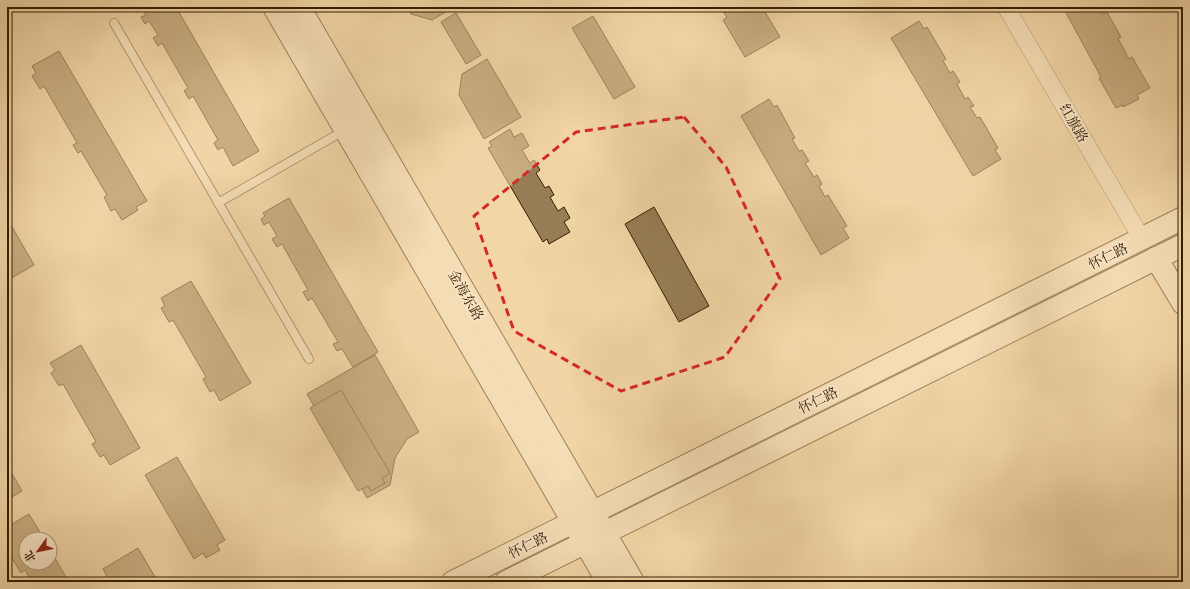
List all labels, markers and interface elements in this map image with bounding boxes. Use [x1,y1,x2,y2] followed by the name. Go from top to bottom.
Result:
[1055,100,1093,146] street label: 红旗路
[1085,238,1131,274] street label: 怀仁路
[443,266,489,324] street label: 金海东路
[795,382,841,418] street label: 怀仁路
[505,527,551,563] street label: 怀仁路
[18,531,58,571] north arrow
[20,547,39,565] text: 北

